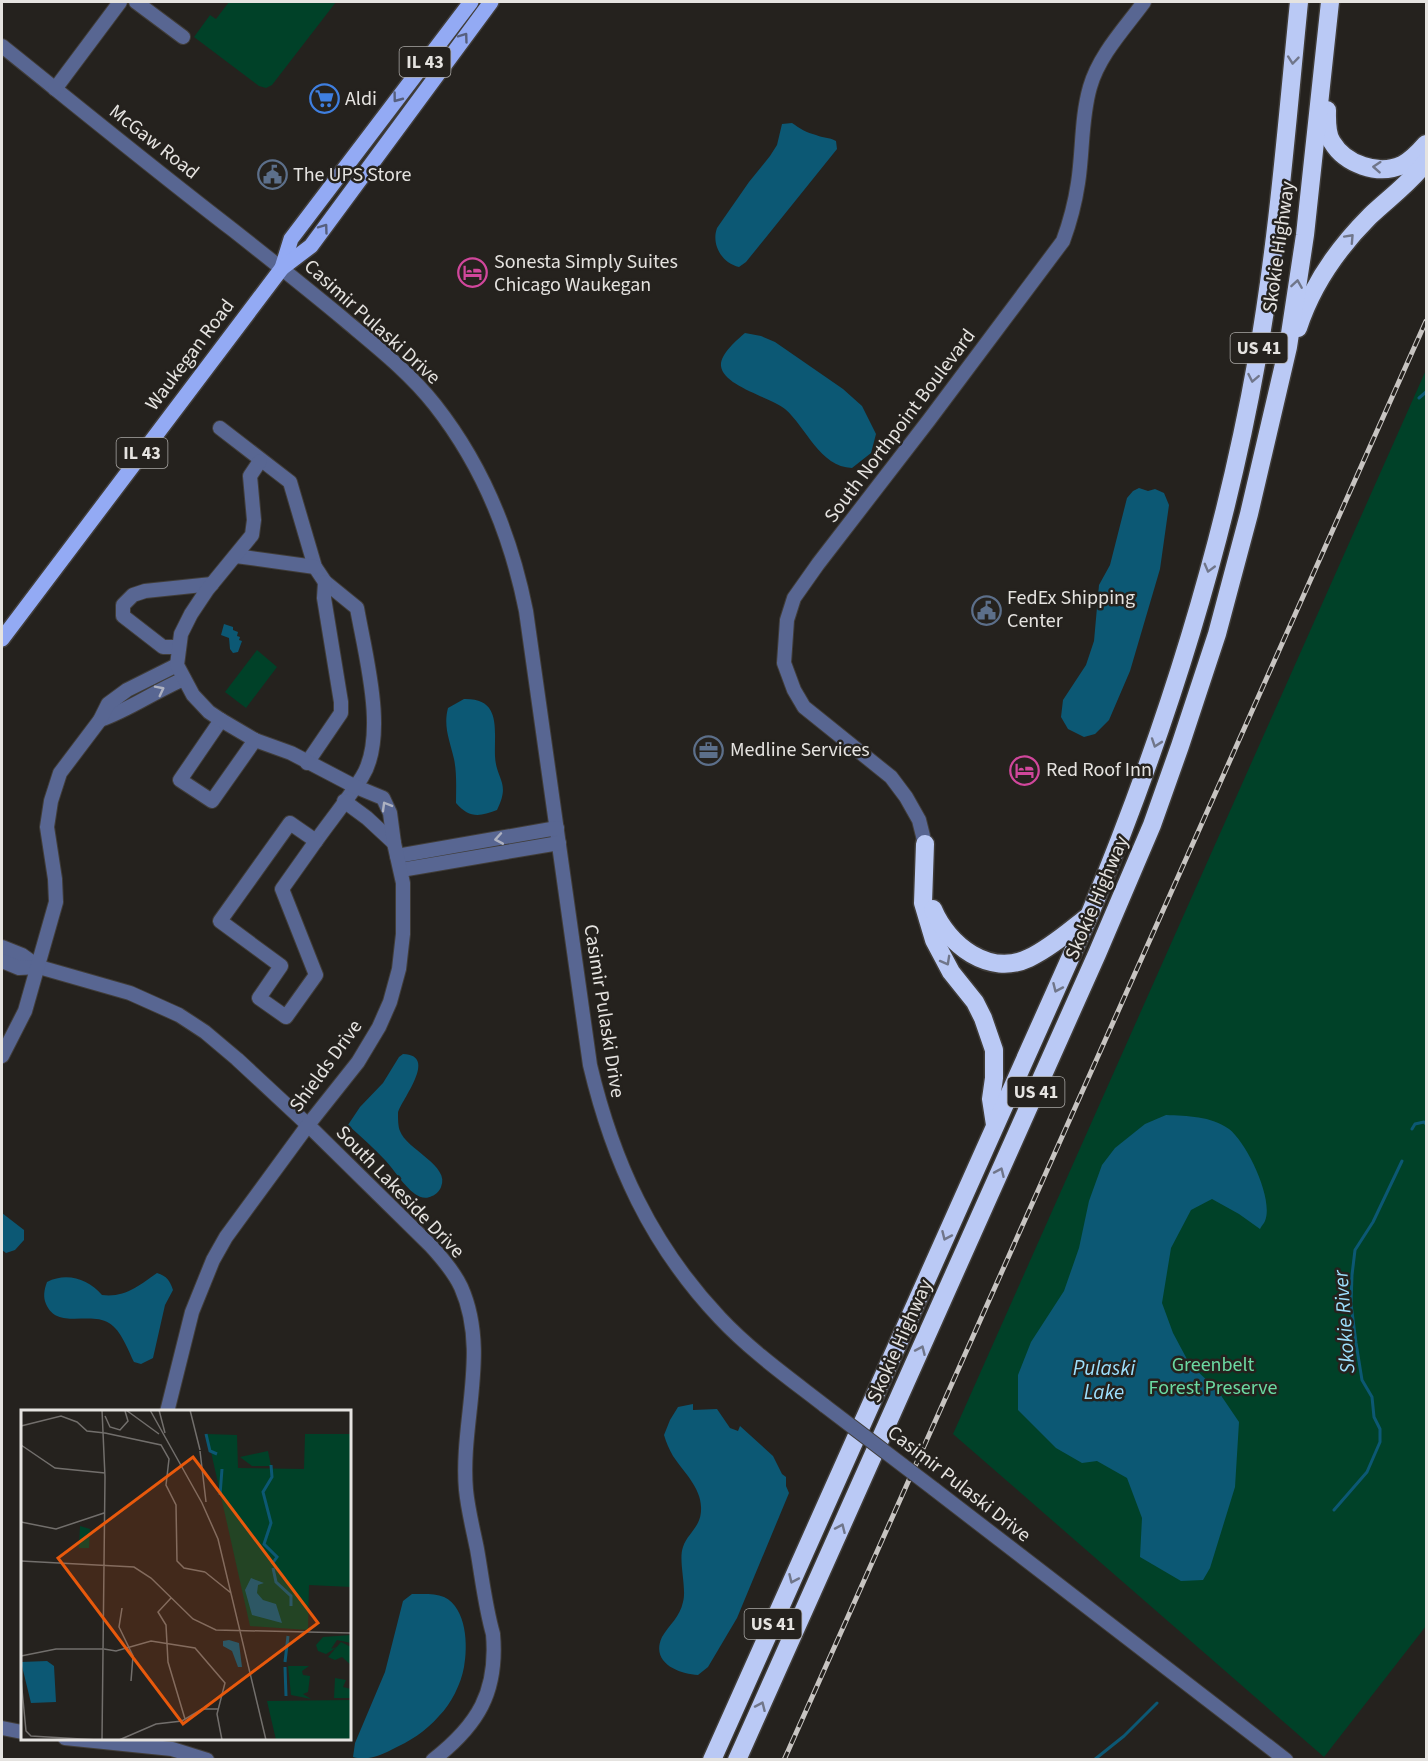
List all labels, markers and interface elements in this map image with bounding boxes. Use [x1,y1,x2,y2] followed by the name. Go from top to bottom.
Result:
[457,33,468,44] one-way arrow
[400,47,450,77] road number: IL 43
[1287,55,1300,64] one-way arrow
[308,83,340,115] supermarket icon: Aldi
[345,85,377,113] place label: Aldi
[394,92,405,103] one-way arrow
[103,98,205,186] street label: McGaw Road
[256,159,288,191] public building icon: The UPS Store
[293,161,411,189] place label: The UPS Store
[1372,161,1381,174] one-way arrow
[1256,179,1302,314] street label: Skokie Highway
[317,224,328,235] one-way arrow
[1343,234,1354,245] one-way arrow
[494,248,678,299] place label: Sonesta Simply Suites Chicago Waukegan
[298,253,447,391] street label: Casimir Pulaski Drive
[457,257,489,289] hotel icon: Sonesta Simply Suites Chicago Waukegan
[1290,280,1302,289] one-way arrow
[139,293,241,417] street label: Waukegan Road
[818,323,982,529] street label: South Northpoint Boulevard
[1230,333,1288,363] road number: US 41
[1247,373,1260,383] one-way arrow
[116,438,168,468] road number: IL 43
[1204,562,1216,573] one-way arrow
[1007,584,1135,635] place label: FedEx Shipping Center
[970,594,1002,626] public building icon: FedEx Shipping Center
[154,685,165,697] one-way arrow
[693,734,725,766] office icon: Medline Services
[730,736,870,764] place label: Medline Services
[1151,737,1164,748] one-way arrow
[1009,754,1041,786] hotel icon: Red Roof Inn
[1046,756,1152,784] place label: Red Roof Inn
[381,802,393,812] one-way arrow
[1058,831,1136,964] street label: Skokie Highway
[494,832,504,844] one-way arrow
[576,922,632,1100] street label: Casimir Pulaski Drive
[938,955,950,966] one-way arrow
[1052,982,1064,993] one-way arrow
[283,1014,369,1118] street label: Shields Drive
[1008,1077,1064,1107] road number: US 41
[329,1119,471,1265] street label: South Lakeside Drive
[993,1167,1005,1178] one-way arrow
[941,1230,953,1241] one-way arrow
[1325,1269,1363,1375] water label: Skokie River
[860,1274,940,1407] street label: Skokie Highway
[913,1346,925,1357] one-way arrow
[1149,1351,1277,1402] park label: Greenbelt Forest Preserve
[1073,1353,1136,1407] water label: Pulaski Lake
[21,1410,351,1740] inset map
[881,1419,1037,1549] street label: Casimir Pulaski Drive
[834,1524,846,1535] one-way arrow
[788,1573,800,1584] one-way arrow
[744,1609,802,1639] road number: US 41
[754,1701,766,1712] one-way arrow

